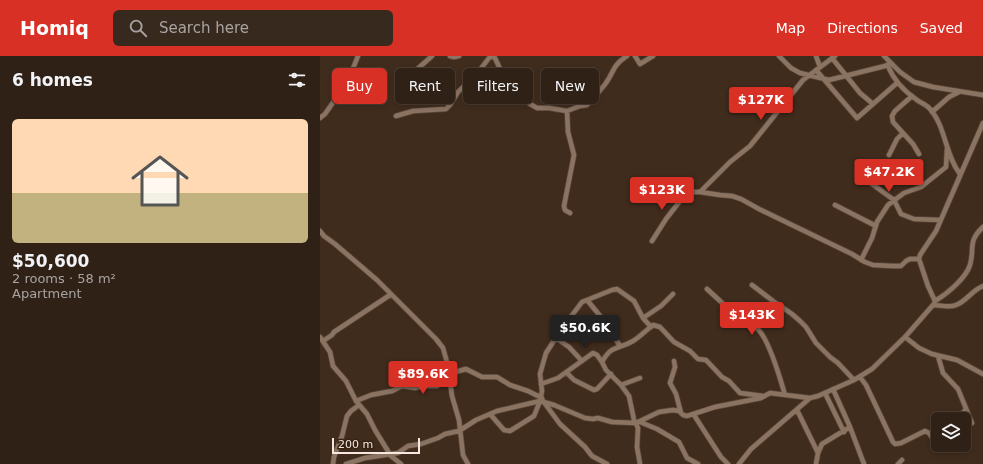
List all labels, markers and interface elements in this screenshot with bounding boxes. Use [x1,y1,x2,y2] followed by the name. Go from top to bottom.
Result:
[113,10,393,46] search box
[20,17,89,39] text: Homiq
[127,17,149,39] icon: search
[159,19,249,37] text: Search here
[776,20,805,36] text: Map
[827,20,898,36] text: Directions
[920,20,963,36] text: Saved
[332,68,387,104] chip: Buy
[395,68,455,104] chip: Rent
[463,68,533,104] chip: Filters
[541,68,599,104] chip: New
[286,69,308,91] icon: filters
[12,70,93,90] text: 6 homes
[733,87,789,121] pin: $127K
[738,92,784,107] text: $127K
[124,145,196,217] icon: home
[856,159,922,193] pin: $47.2K
[863,164,915,179] text: $47.2K
[634,177,690,211] pin: $123K
[639,182,685,197] text: $123K
[12,251,89,271] text: $50,600
[12,271,116,286] text: 2 rooms · 58 m²
[12,286,82,301] text: Apartment
[724,302,780,336] pin: $143K
[729,307,775,322] text: $143K
[552,315,618,349] pin: $50.6K
[559,320,611,335] text: $50.6K
[390,361,456,395] pin: $89.6K
[397,366,449,381] text: $89.6K
[931,412,971,452] map controls
[931,412,971,452] button: layers
[332,436,420,455] scale bar
[338,438,373,451] text: 200 m

